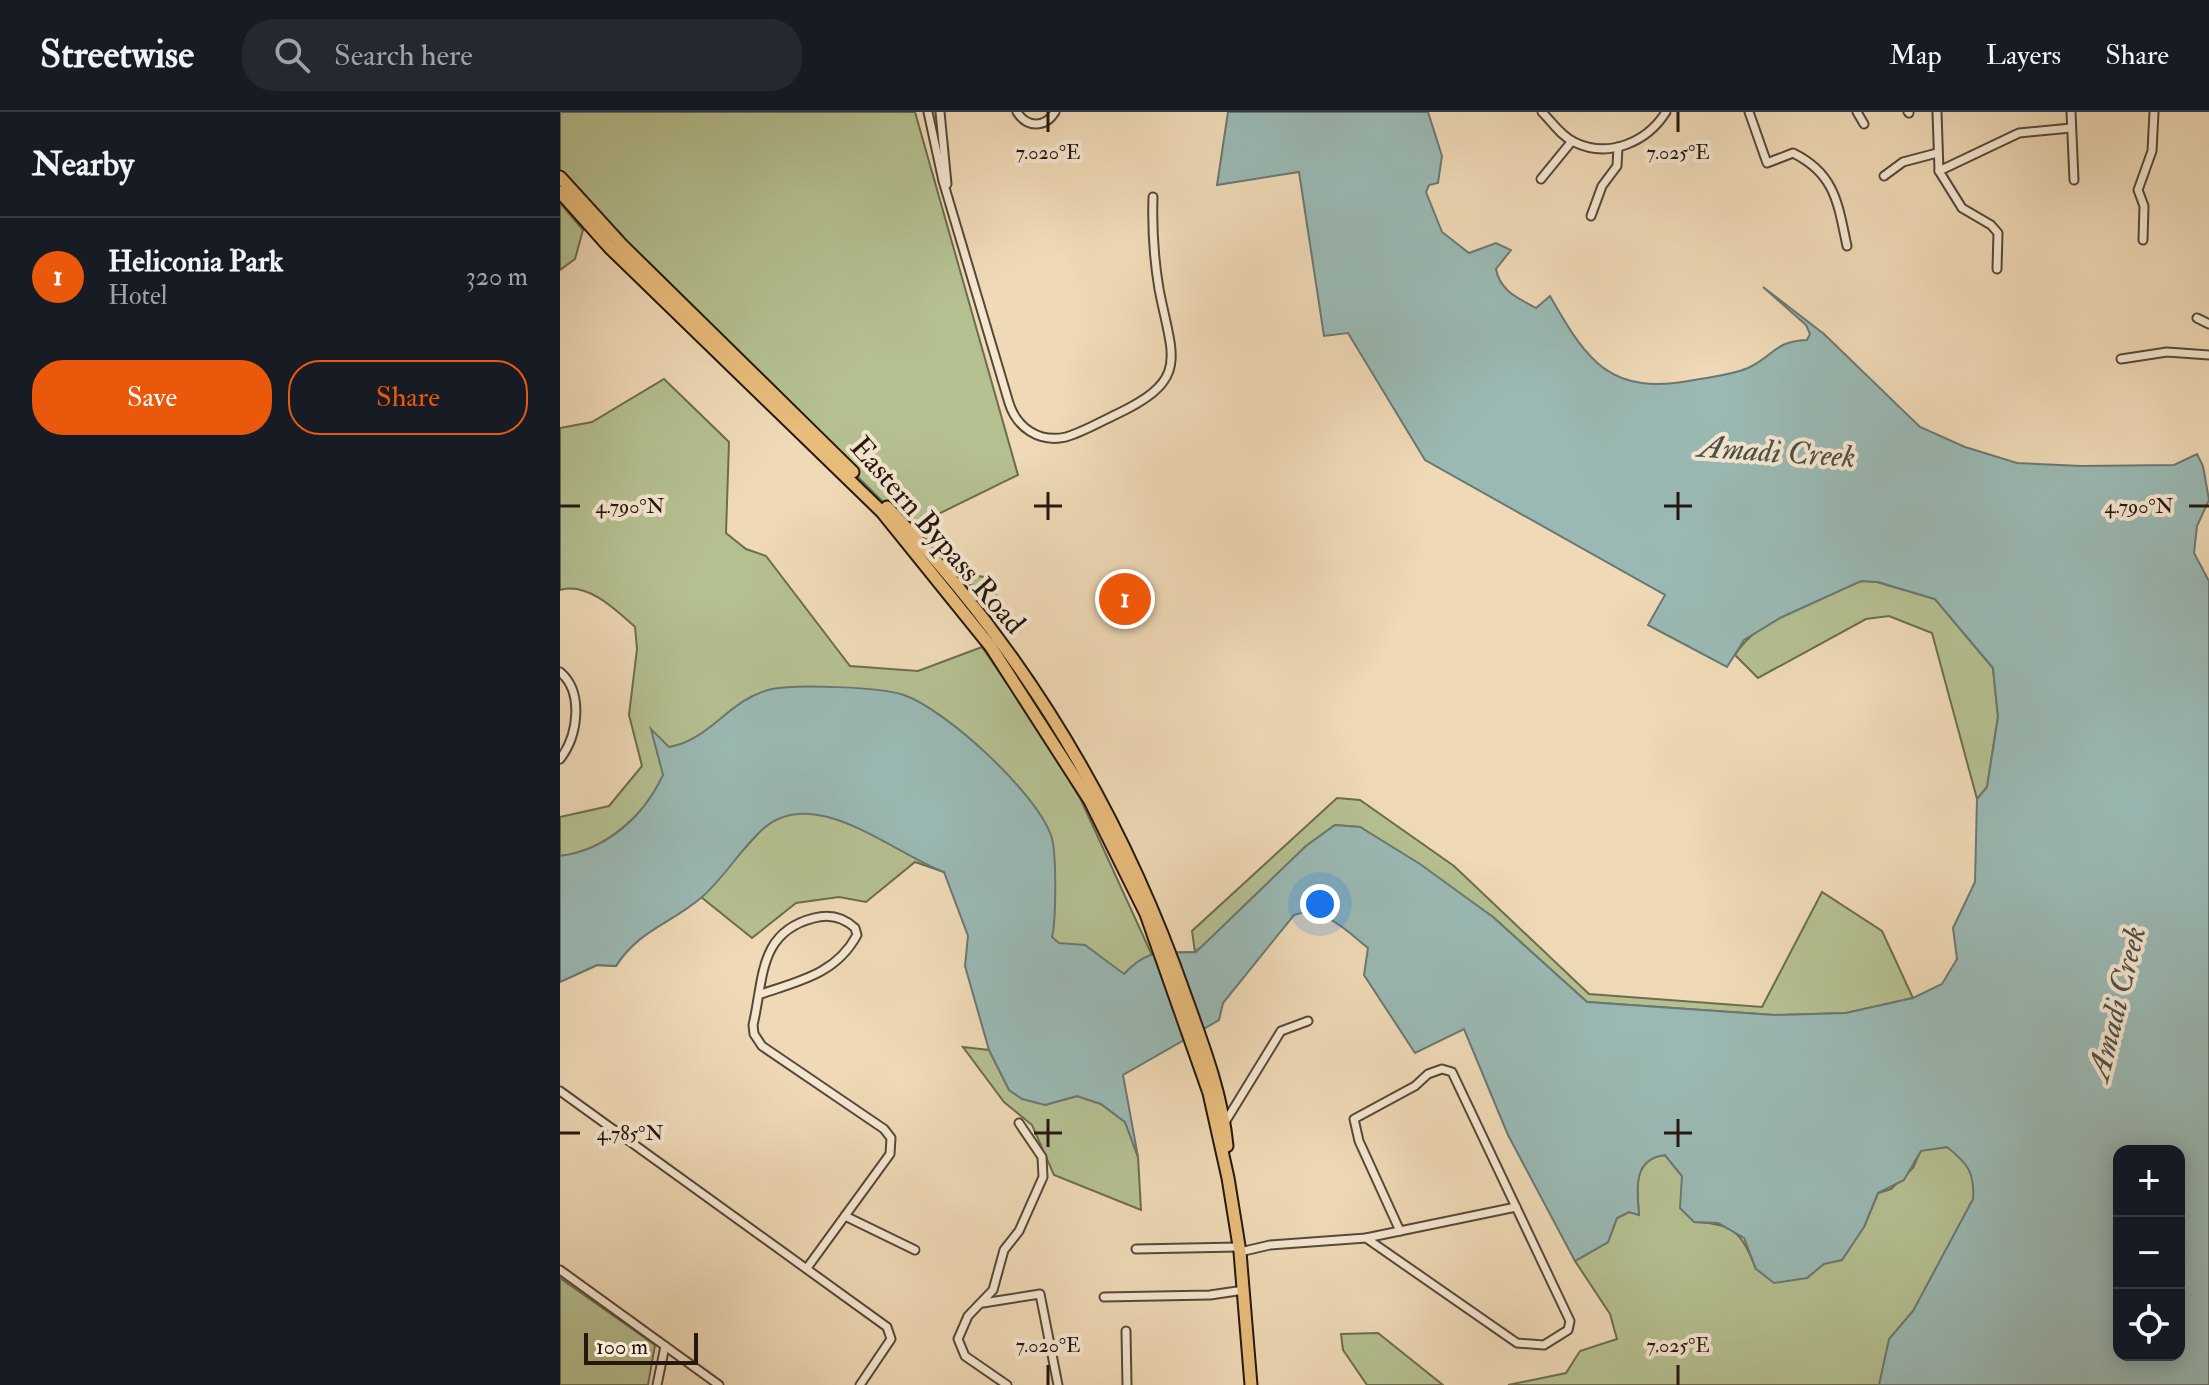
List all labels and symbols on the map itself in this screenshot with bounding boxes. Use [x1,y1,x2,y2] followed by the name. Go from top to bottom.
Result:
[1016,140,1080,165] text: 7.020°E
[1646,140,1710,165] text: 7.025°E
[1694,426,1857,477] water label: Amadi Creek
[842,429,1034,642] street label: Eastern Bypass Road
[596,494,665,519] text: 4.790°N
[2105,494,2174,519] text: 4.790°N
[1099,569,1151,629] pin: 1
[1300,884,1340,924] your location
[2078,922,2155,1087] water label: Amadi Creek
[597,1121,663,1146] text: 4.785°N
[584,1329,698,1365] scale bar
[1016,1333,1080,1358] text: 7.020°E
[1646,1333,1710,1358] text: 7.025°E

